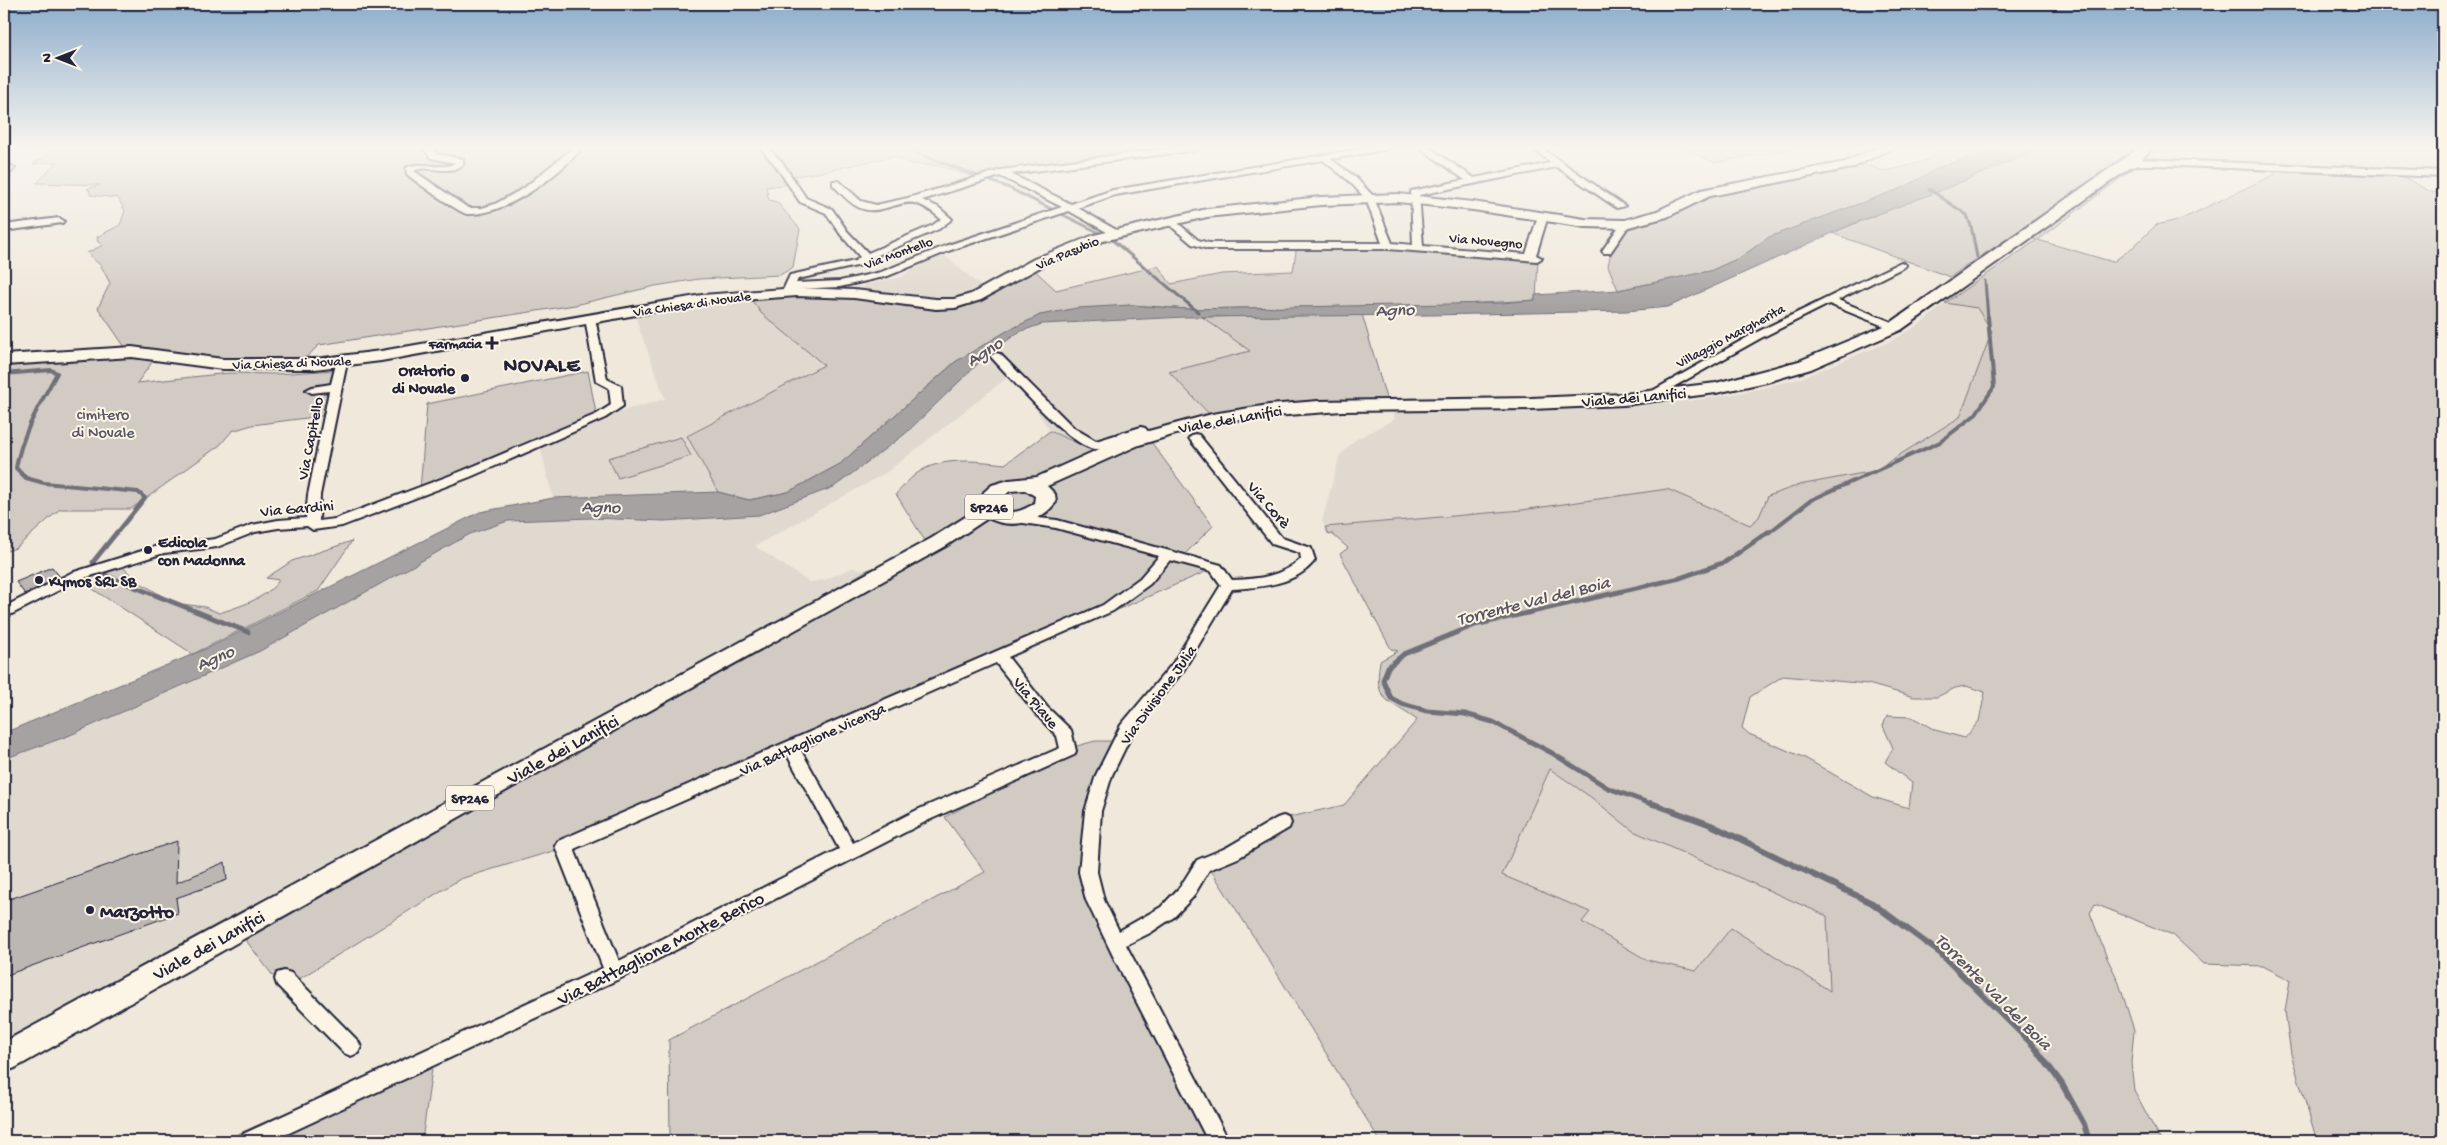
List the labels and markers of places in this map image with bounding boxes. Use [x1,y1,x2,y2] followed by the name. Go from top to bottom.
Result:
[428,337,483,354] place label: Farmacia
[486,337,498,349] marker: Farmacia
[392,363,456,400] place label: Oratorio di Novale
[459,372,471,384] marker: Oratorio di Novale
[158,535,246,572] place label: Edicola con Madonna
[142,544,154,556] marker: Edicola con Madonna
[33,574,45,586] marker: Kymos SRL SB
[48,574,137,593] place label: Kymos SRL SB
[100,902,174,925] place label: Marzotto
[84,904,96,916] marker: Marzotto

